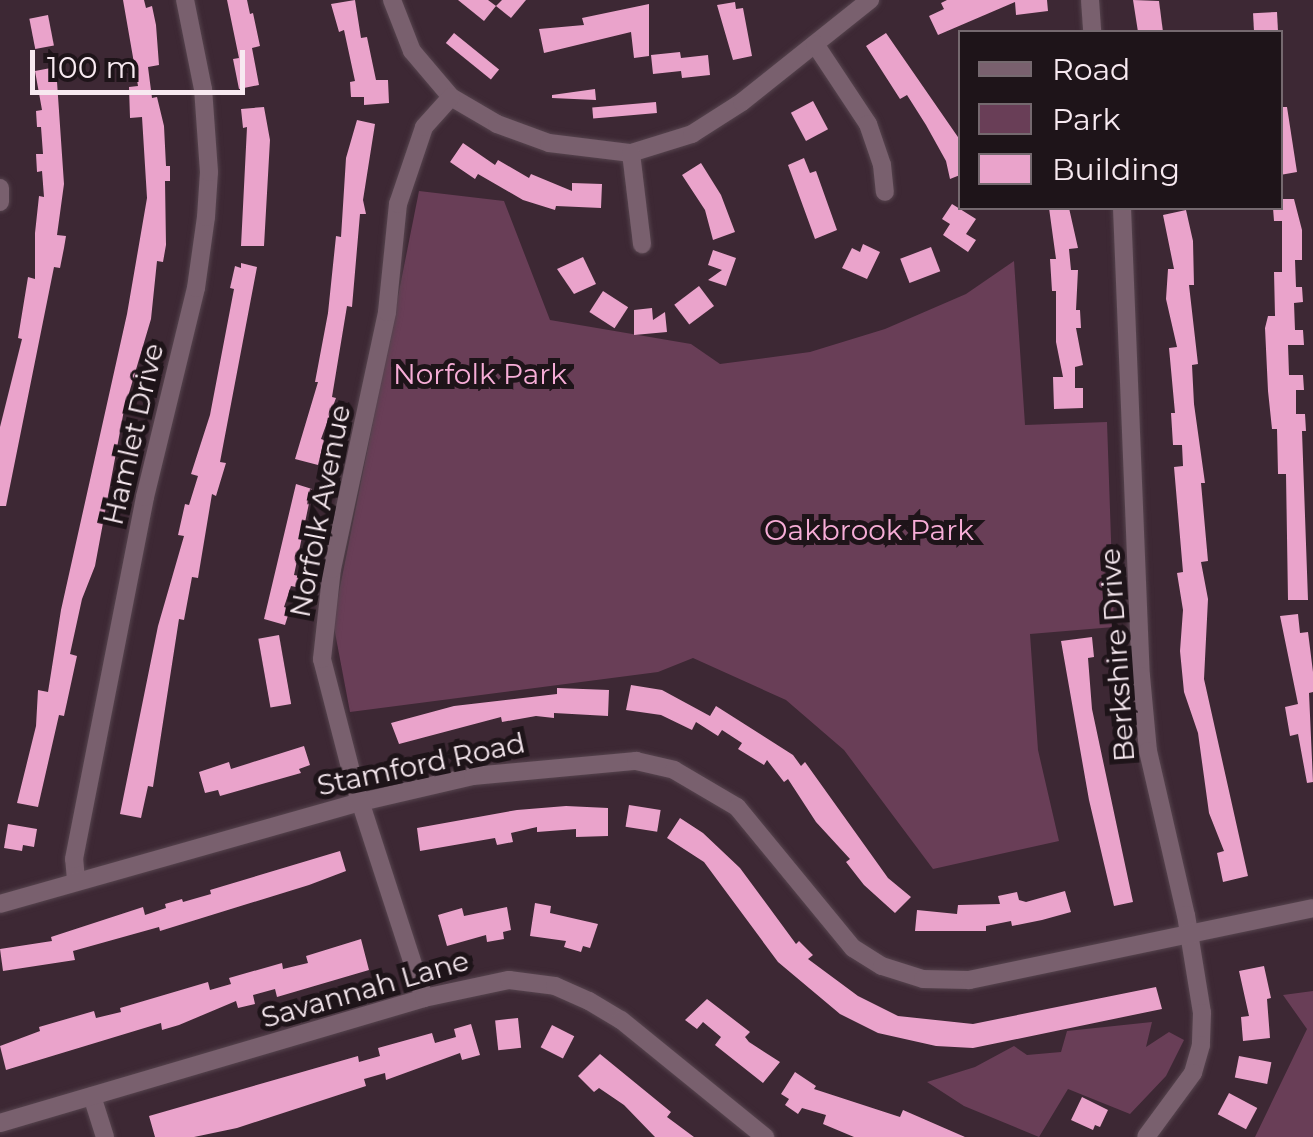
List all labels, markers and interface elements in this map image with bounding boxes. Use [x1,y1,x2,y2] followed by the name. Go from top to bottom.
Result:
[35,30,250,92] scale bar
[958,30,1283,210] legend
[47,49,137,86] text: 100 m
[1052,51,1130,88] text: Road
[1052,101,1121,138] text: Park
[1052,151,1180,188] text: Building
[96,340,170,528] street label: Hamlet Drive
[393,357,567,391] park label: Norfolk Park
[283,402,357,620] street label: Norfolk Avenue
[764,513,974,547] park label: Oakbrook Park
[1093,547,1141,763] street label: Berkshire Drive
[314,726,528,802] street label: Stamford Road
[257,943,473,1035] street label: Savannah Lane

